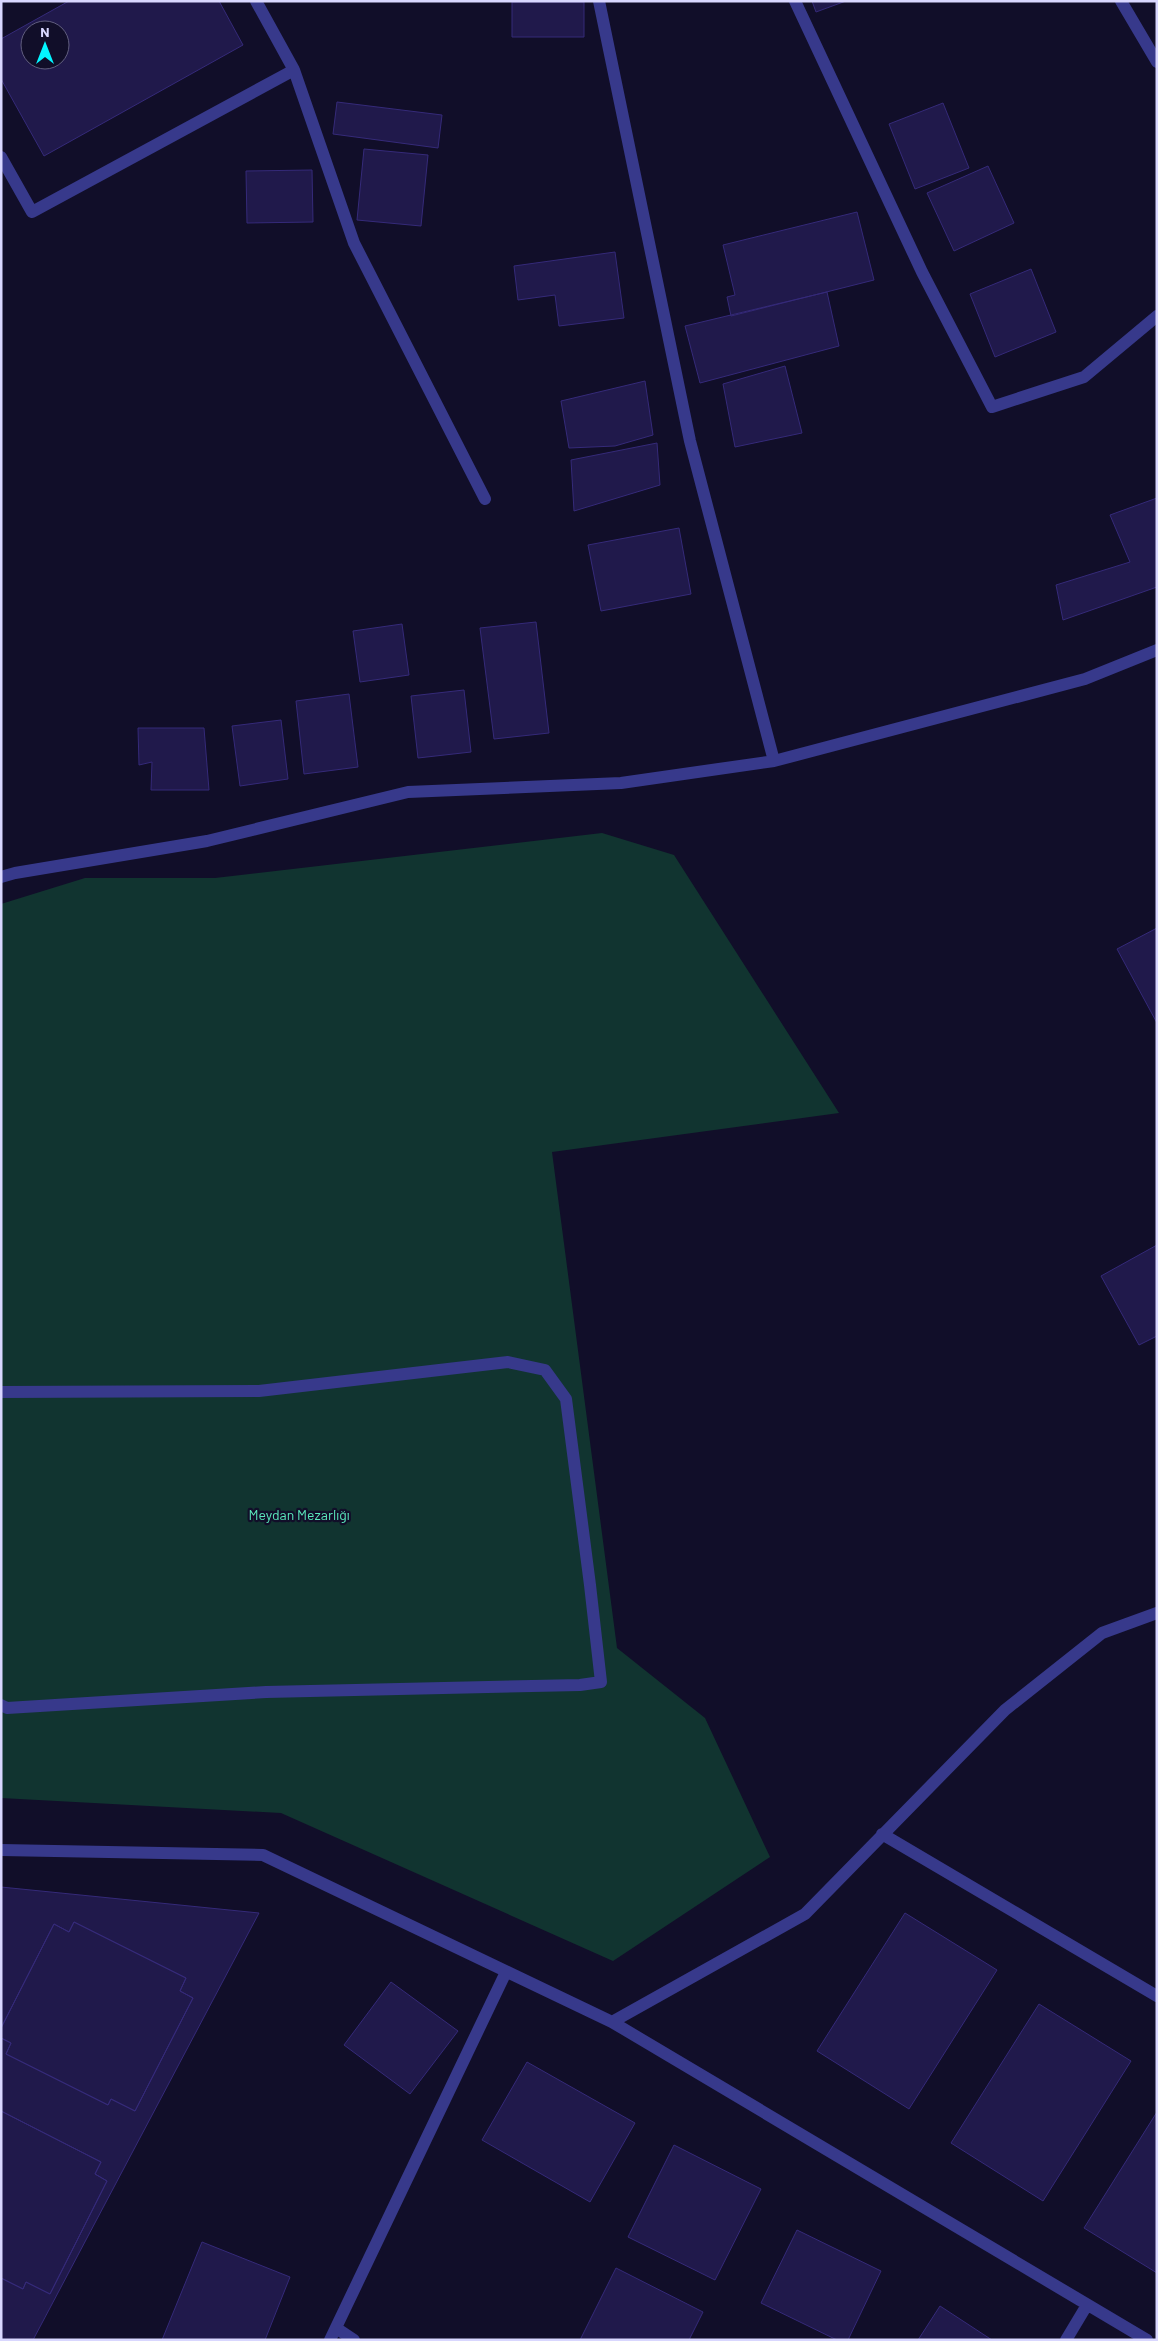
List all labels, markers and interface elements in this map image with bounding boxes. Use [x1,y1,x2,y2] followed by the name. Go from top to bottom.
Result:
[20,20,70,70] north arrow
[40,23,50,40] text: N
[248,1506,350,1523] park label: Meydan Mezarlığı

